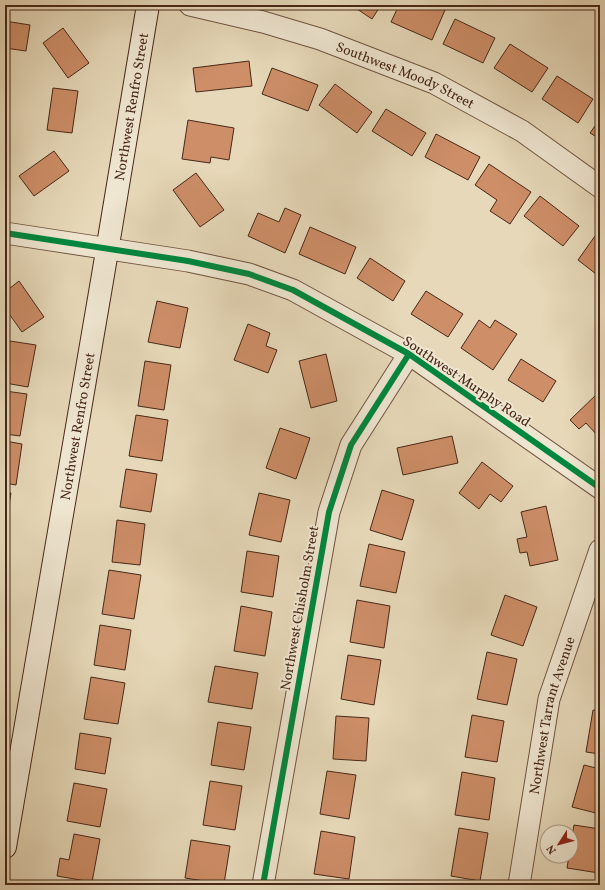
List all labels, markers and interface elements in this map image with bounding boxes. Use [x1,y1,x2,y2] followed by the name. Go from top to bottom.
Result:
[111,32,154,182] street label: Northwest Renfro Street
[333,38,477,114] street label: Southwest Moody Street
[398,332,534,432] street label: Southwest Murphy Road
[57,351,101,502] street label: Northwest Renfro Street
[277,524,324,692] street label: Northwest Chisholm Street
[526,634,581,796] street label: Northwest Tarrant Avenue
[539,824,579,864] north arrow
[544,841,561,857] text: N

